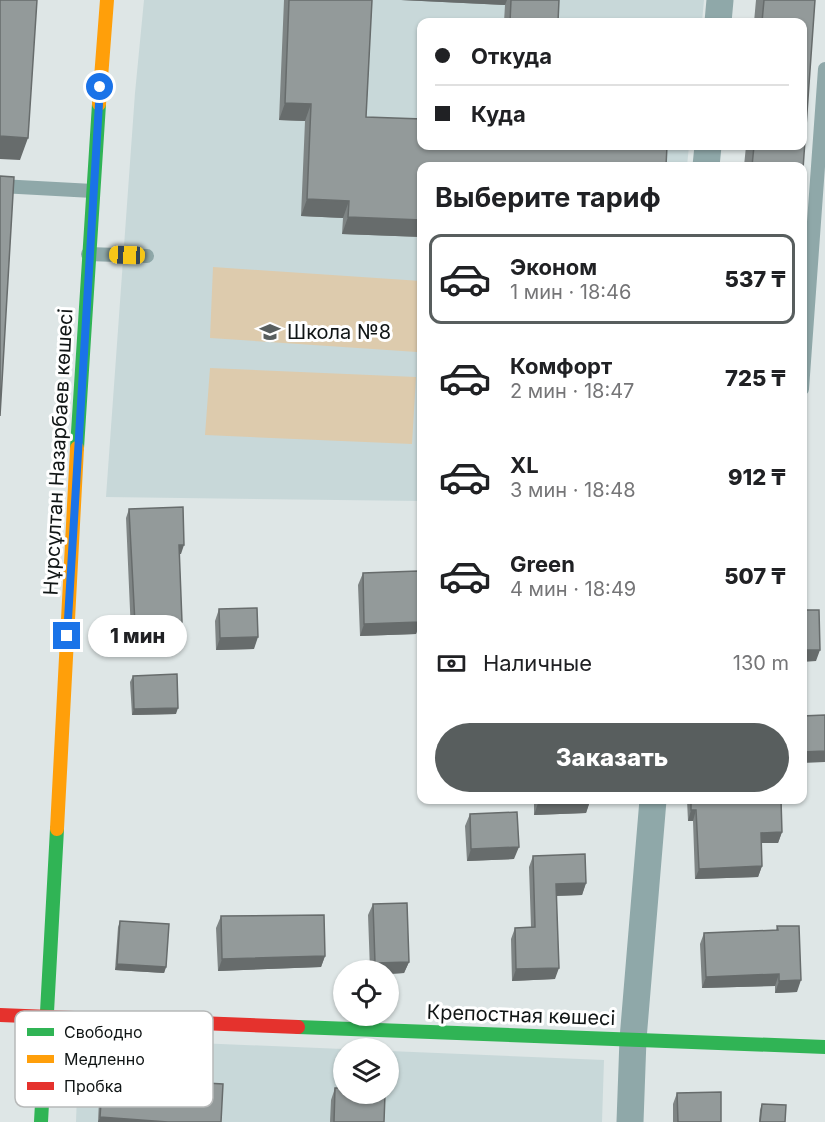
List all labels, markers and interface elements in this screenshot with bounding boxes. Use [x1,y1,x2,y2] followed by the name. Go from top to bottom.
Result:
[471,43,552,69] text: Откуда
[86,73,113,100] route start
[471,101,526,127] text: Куда
[435,181,661,214] text: Выберите тариф
[109,245,145,265] car
[438,252,492,306] icon: car
[510,254,597,280] text: Эконом
[725,266,786,292] text: 537 ₸
[510,280,631,304] text: 1 мин · 18:46
[39,308,77,596] street label: Нұрсұлтан Назарбаев көшесі
[258,320,282,344] school or university icon: Школа №8
[287,320,391,344] place label: Школа №8
[438,351,492,405] icon: car
[510,353,612,379] text: Комфорт
[725,365,786,391] text: 725 ₸
[510,379,634,403] text: 2 мин · 18:47
[438,450,492,504] icon: car
[510,452,539,478] text: XL
[728,464,786,490] text: 912 ₸
[510,478,636,502] text: 3 мин · 18:48
[438,549,492,603] icon: car
[510,551,575,577] text: Green
[724,563,786,589] text: 507 ₸
[510,577,636,601] text: 4 мин · 18:49
[88,615,187,657] callout: 1 мин
[53,622,80,649] route end
[110,624,165,648] text: 1 мин
[435,647,468,680] icon: cash
[483,650,592,676] text: Наличные
[733,651,789,675] text: 130 m
[435,723,789,792] button: Заказать
[333,960,399,1104] map controls
[333,960,399,1026] button: locate
[426,1000,616,1030] street label: Крепостная көшесі
[15,1011,213,1107] legend
[64,1022,143,1042] text: Свободно
[333,1038,399,1104] button: layers
[64,1049,145,1069] text: Медленно
[64,1076,122,1096] text: Пробка

